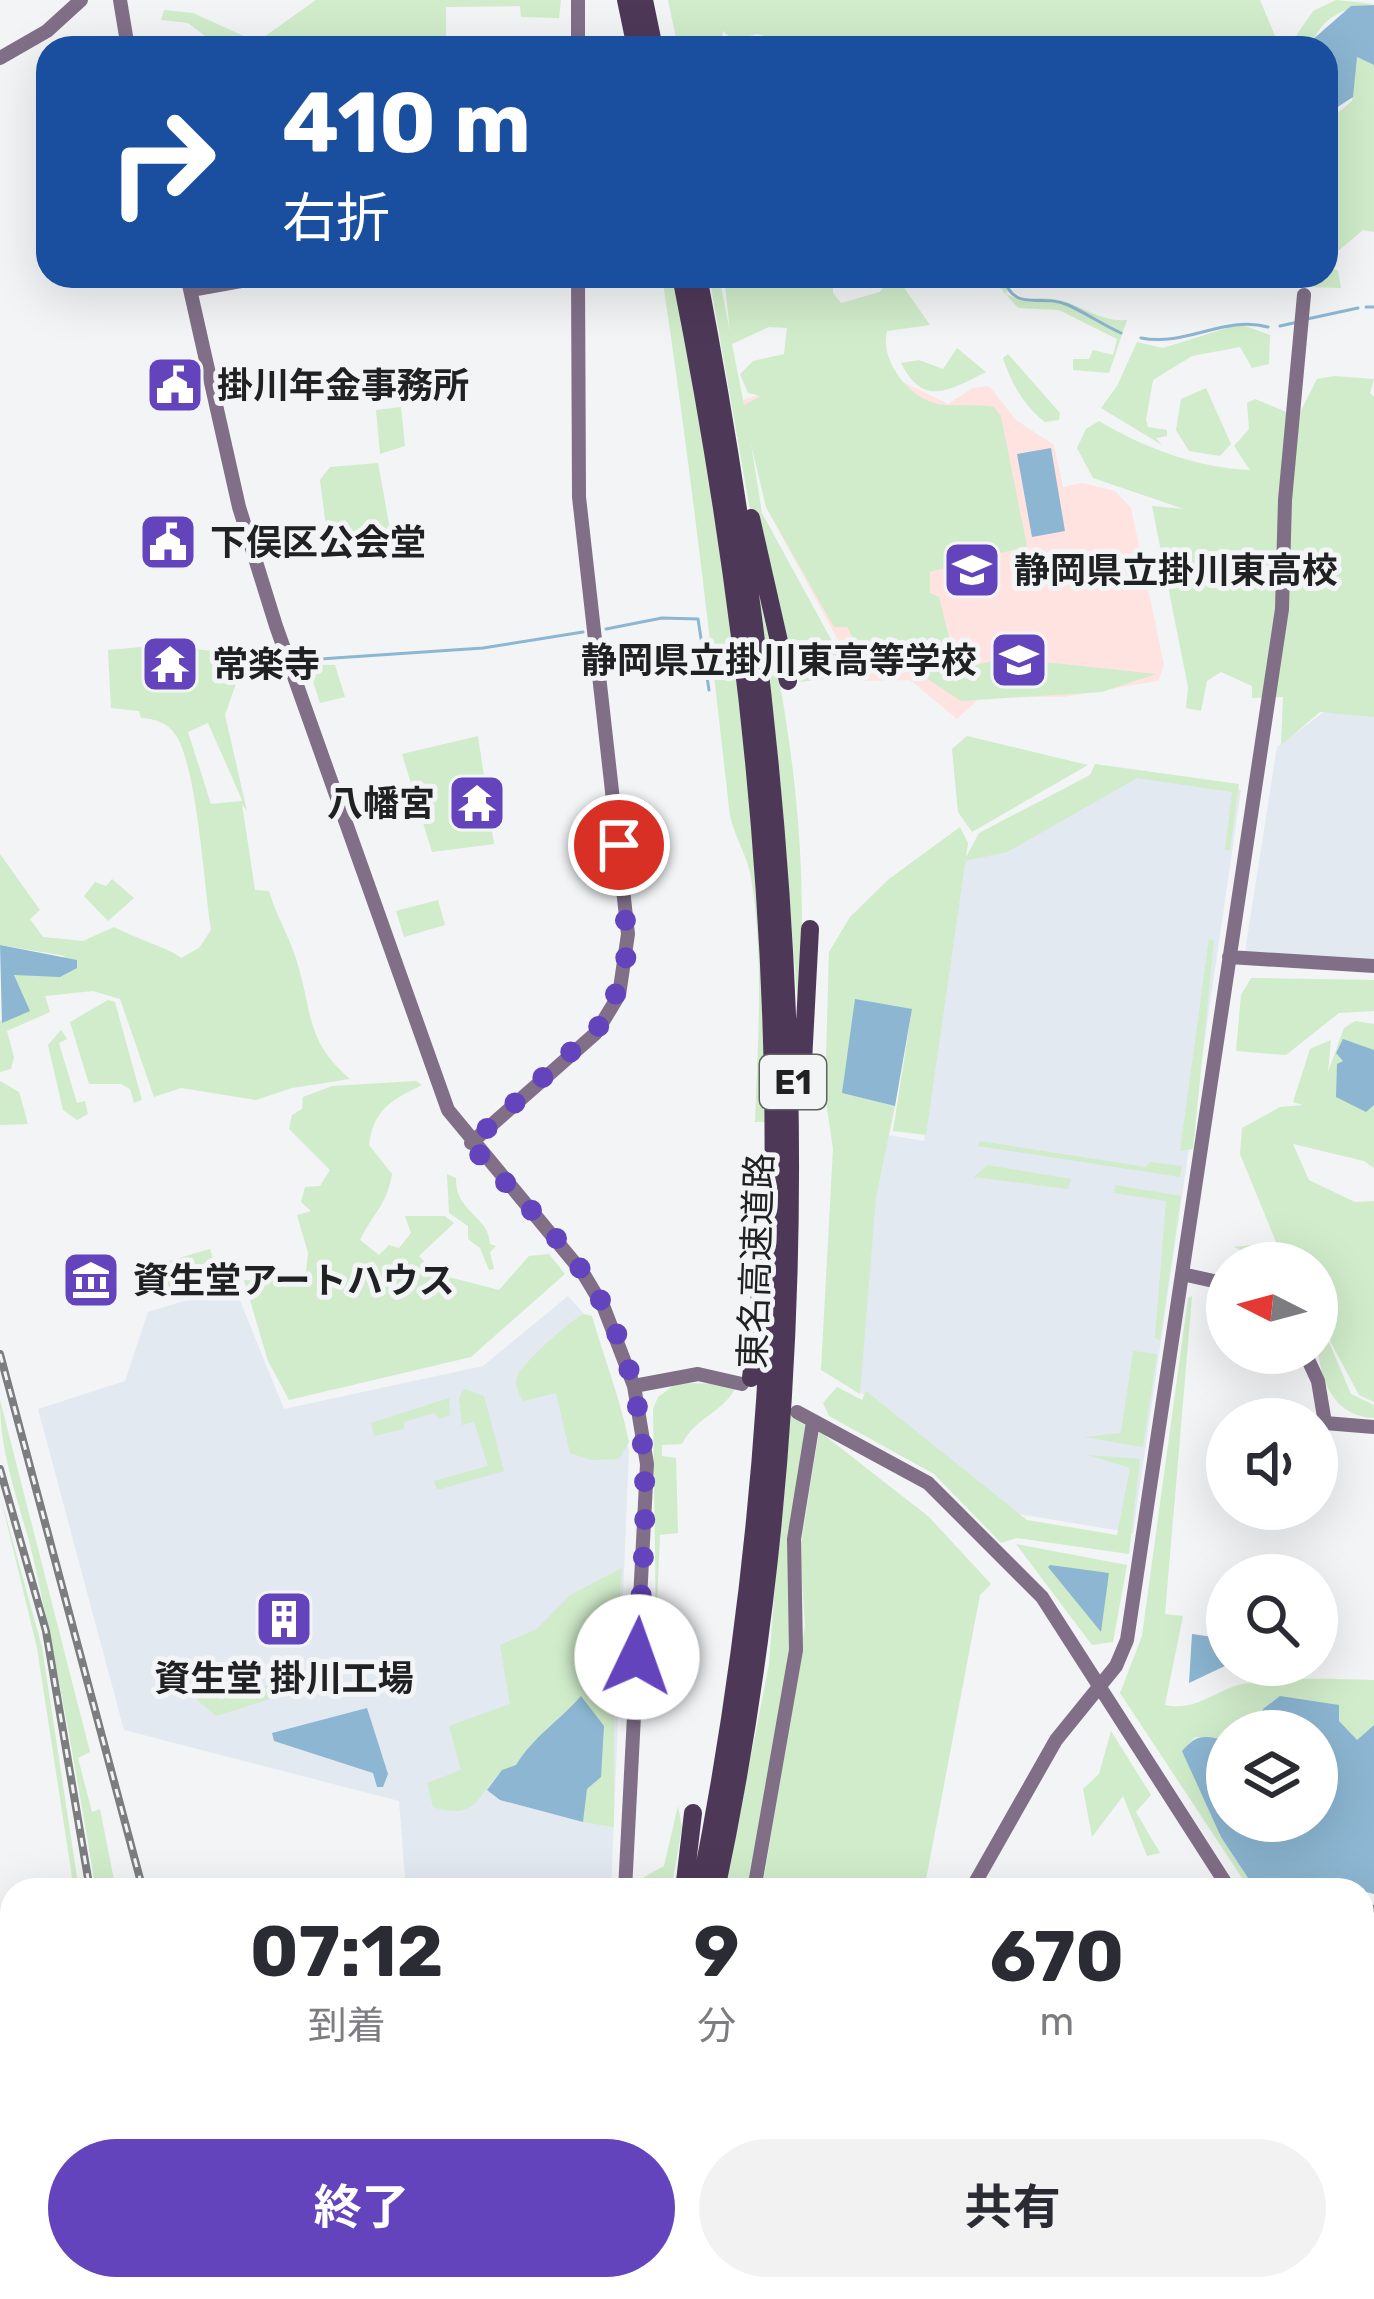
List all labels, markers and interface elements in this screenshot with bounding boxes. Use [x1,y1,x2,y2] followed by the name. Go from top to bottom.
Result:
[282,73,531,173] text: 410 m
[84,84,240,240] icon: right
[282,187,390,251] text: 右折
[144,354,206,416] public building icon: 掛川年金事務所
[217,364,469,407] place label: 掛川年金事務所
[137,511,199,573] public building icon: 下俣区公会堂
[210,521,426,564] place label: 下俣区公会堂
[941,539,1003,601] school or university icon: 静岡県立掛川東高校
[1014,549,1338,592] place label: 静岡県立掛川東高校
[988,629,1050,691] school or university icon: 静岡県立掛川東高等学校
[139,633,201,695] temple icon: 常楽寺
[581,639,977,682] place label: 静岡県立掛川東高等学校
[212,643,320,686] place label: 常楽寺
[446,772,508,834] temple icon: 八幡宮
[327,782,435,825] place label: 八幡宮
[568,794,670,896] pin
[586,812,652,878] icon: arrive
[760,1055,826,1109] road number: E1
[731,1152,781,1370] street label: 東名高速道路
[1206,1242,1338,1374] north arrow
[1206,1242,1338,1842] map controls
[60,1249,122,1311] museum icon: 資生堂アートハウス
[133,1259,455,1302] place label: 資生堂アートハウス
[1206,1398,1338,1530] button: sound
[1206,1554,1338,1686] button: search
[253,1588,315,1650] building icon: 資生堂 掛川工場
[574,1594,700,1720] position arrow
[154,1657,414,1700] place label: 資生堂 掛川工場
[1206,1710,1338,1842] button: layers
[250,1909,444,1994] text: 07:12
[693,1909,740,1994] text: 9
[989,1914,1124,1999] text: 670
[1039,1999,1074,2045] text: m
[308,2003,386,2049] text: 到着
[697,2003,736,2049] text: 分
[48,2139,675,2277] button: 終了
[699,2139,1326,2277] button: 共有

